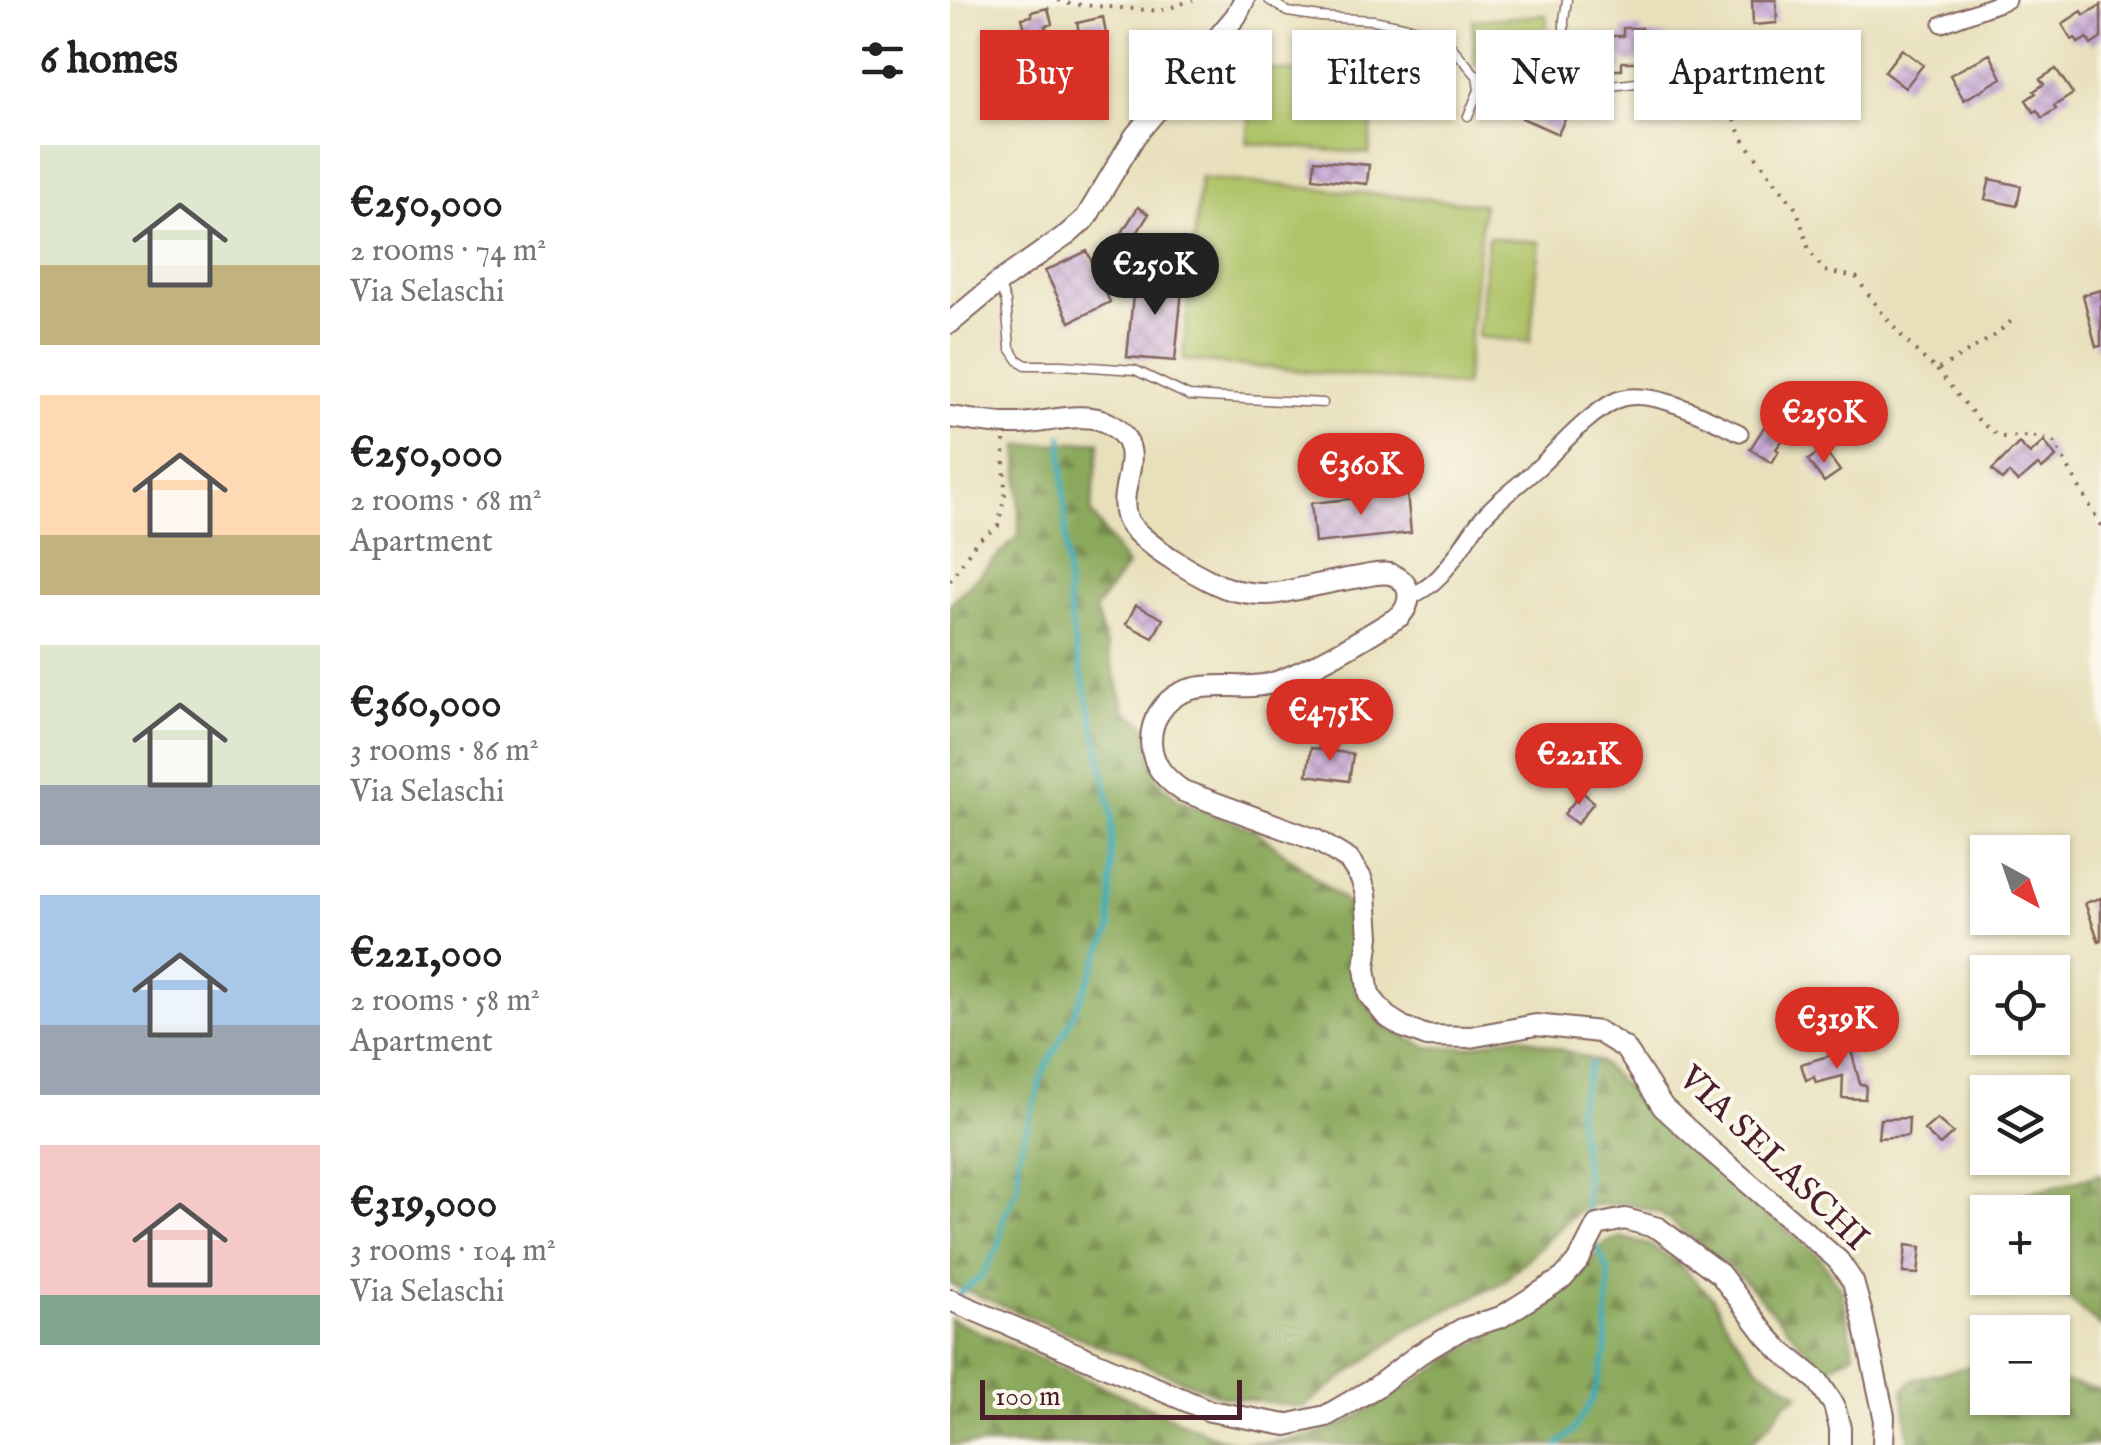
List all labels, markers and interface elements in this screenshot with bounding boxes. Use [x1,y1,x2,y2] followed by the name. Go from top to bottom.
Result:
[980,30,1109,120] chip: Buy
[1129,30,1272,120] chip: Rent
[1292,30,1456,120] chip: Filters
[1476,30,1614,120] chip: New
[1634,30,1861,120] chip: Apartment
[855,33,910,88] icon: filters
[40,34,178,87] text: 6 homes
[350,178,503,231] text: €250,000
[120,185,240,305] icon: home
[350,231,546,272] text: 2 rooms · 74 m²
[1085,233,1225,318] pin: €250K
[1113,245,1197,286] text: €250K
[350,272,505,313] text: Via Selaschi
[1754,381,1894,466] pin: €250K
[1782,393,1866,434] text: €250K
[350,428,503,481] text: €250,000
[1291,433,1431,518] pin: €360K
[120,435,240,555] icon: home
[1319,445,1403,486] text: €360K
[350,481,542,522] text: 2 rooms · 68 m²
[350,522,493,563] text: Apartment
[350,678,502,731] text: €360,000
[1260,679,1400,764] pin: €475K
[120,685,240,805] icon: home
[1288,691,1372,732] text: €475K
[1509,723,1649,808] pin: €221K
[350,731,539,772] text: 3 rooms · 86 m²
[1537,735,1621,776] text: €221K
[350,772,505,813] text: Via Selaschi
[1970,835,2070,935] north arrow
[1970,835,2070,1415] map controls
[350,928,503,981] text: €221,000
[120,935,240,1055] icon: home
[1970,955,2070,1055] button: locate
[350,981,540,1022] text: 2 rooms · 58 m²
[1767,987,1907,1072] pin: €319K
[1797,999,1877,1040] text: €319K
[350,1022,493,1063] text: Apartment
[1667,1056,1878,1261] street label: VIA SELASCHI
[1970,1075,2070,1175] button: layers
[350,1178,497,1231] text: €319,000
[120,1185,240,1305] icon: home
[1970,1195,2070,1295] button: +
[350,1231,556,1272] text: 3 rooms · 104 m²
[350,1272,505,1313] text: Via Selaschi
[1970,1315,2070,1415] button: −
[980,1375,1242,1420] scale bar
[995,1380,1061,1415] text: 100 m

